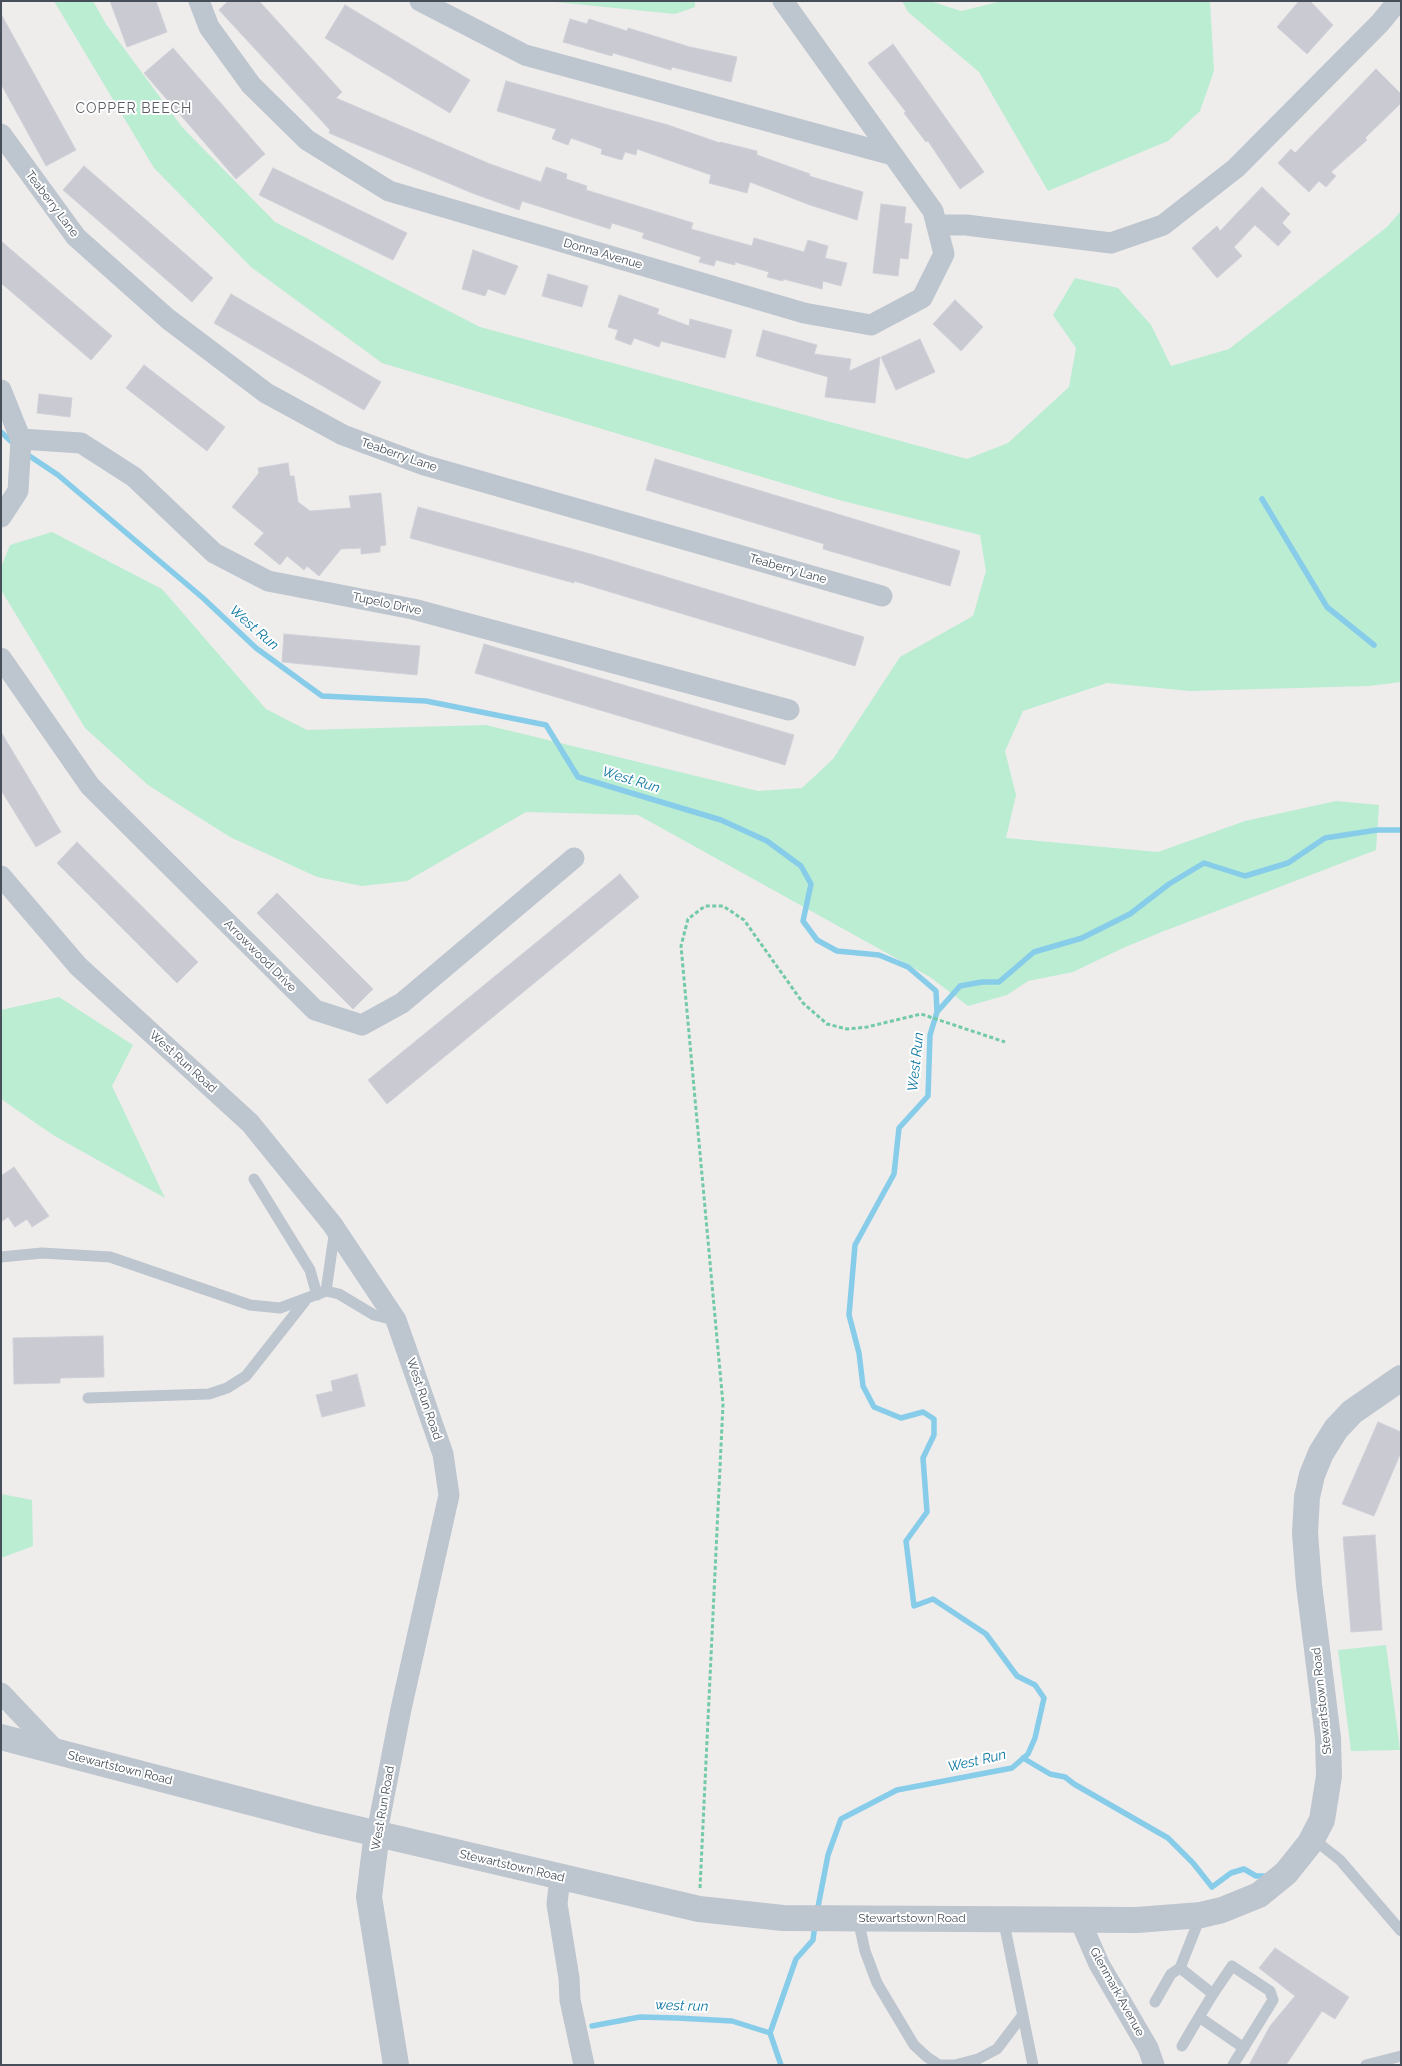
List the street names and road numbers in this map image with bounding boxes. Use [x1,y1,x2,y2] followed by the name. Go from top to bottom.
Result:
[22,168,82,240] street label: Teaberry Lane
[562,236,644,272] street label: Donna Avenue
[359,435,439,475] street label: Teaberry Lane
[748,551,828,587] street label: Teaberry Lane
[351,590,423,618] street label: Tupelo Drive
[221,917,299,995] street label: Arrowwood Drive
[146,1028,220,1096] street label: West Run Road
[403,1356,445,1442] street label: West Run Road
[1309,1647,1335,1755] street label: Stewartstown Road
[66,1748,174,1788] street label: Stewartstown Road
[368,1765,398,1851] street label: West Run Road
[458,1847,566,1885] street label: Stewartstown Road
[858,1911,966,1925] street label: Stewartstown Road
[1087,1945,1147,2039] street label: Glenmark Avenue

